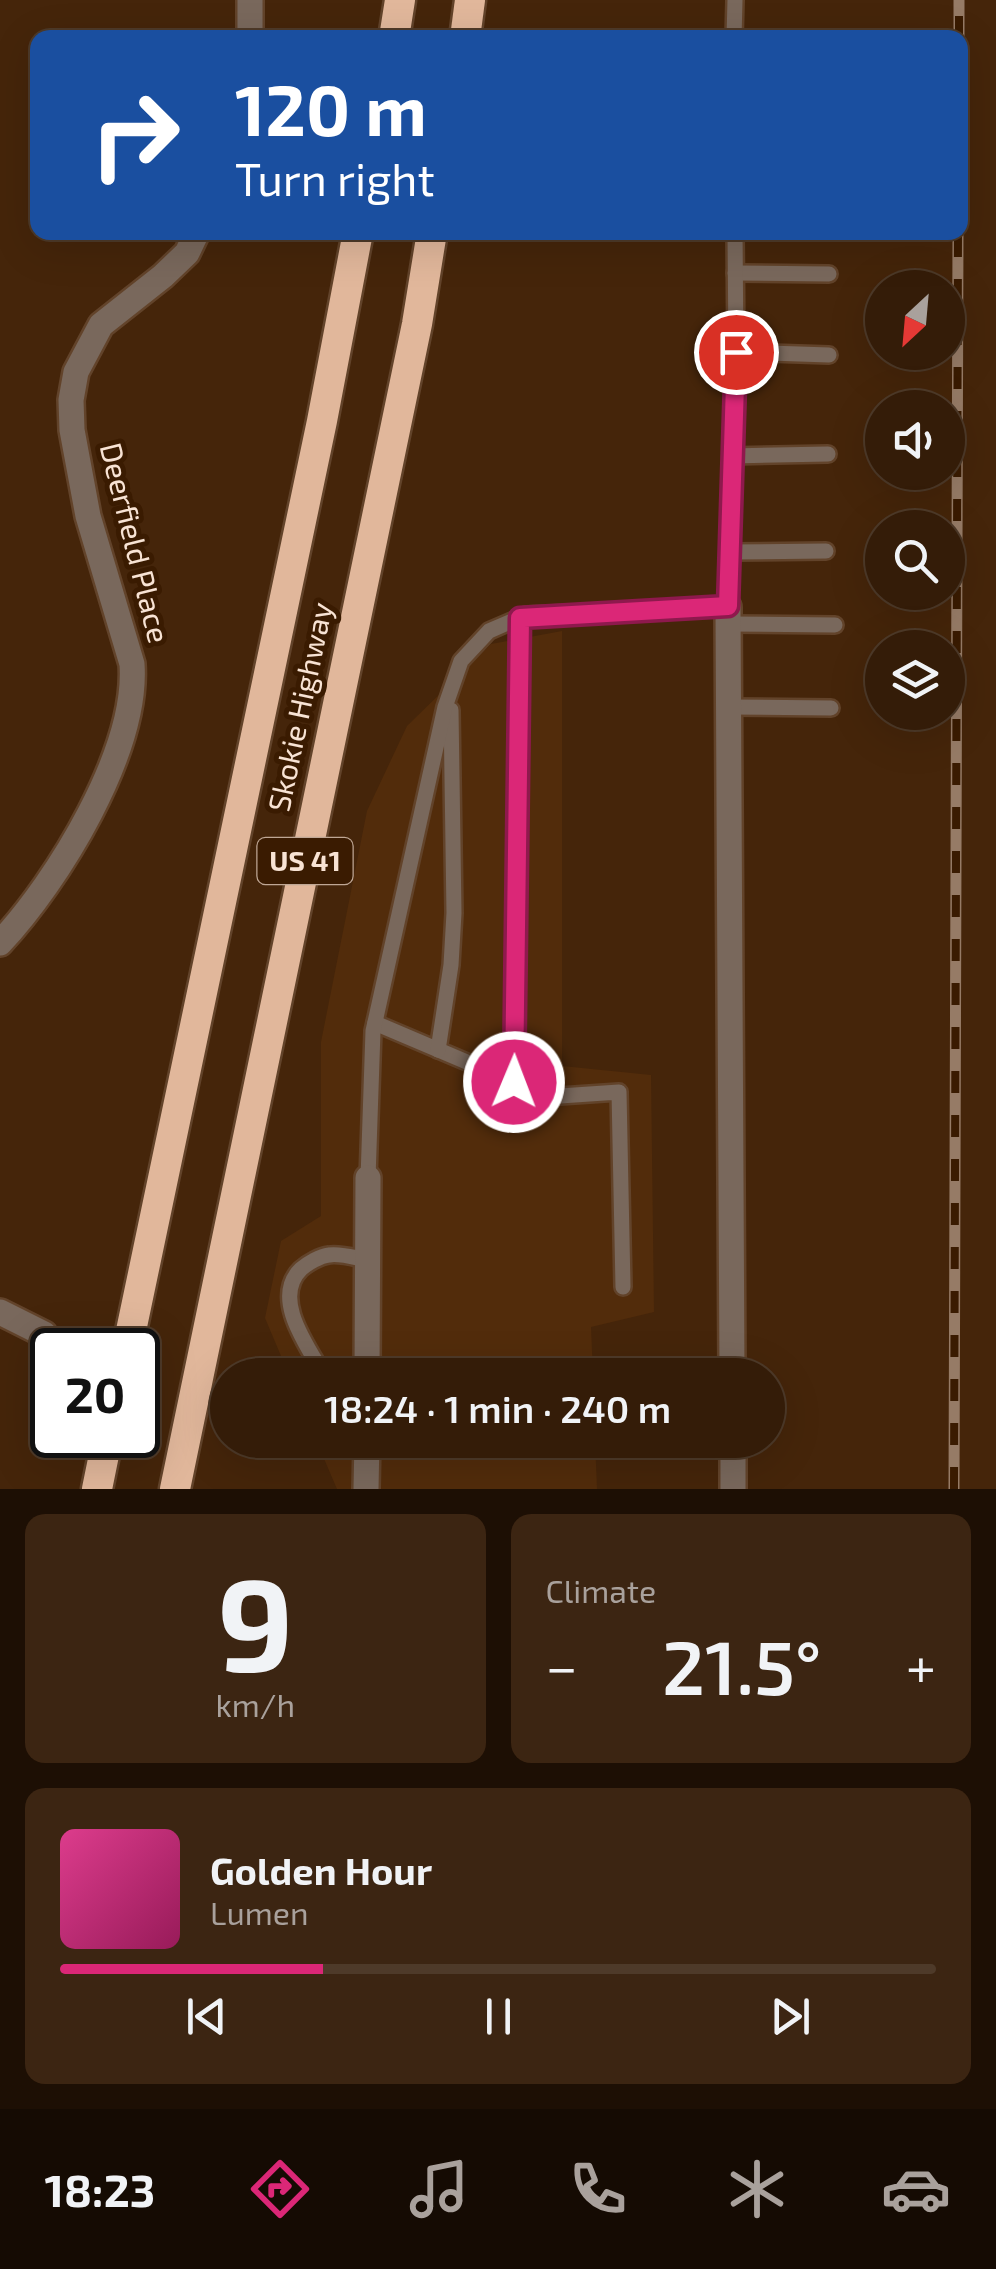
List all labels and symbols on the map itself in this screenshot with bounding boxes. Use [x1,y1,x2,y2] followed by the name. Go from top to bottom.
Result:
[865,270,965,370] north arrow
[694,310,779,395] pin
[94,439,178,646] street label: Deerfield Place
[259,599,339,814] street label: Skokie Highway
[258,838,352,884] road number: US 41
[462,1030,566,1134] position arrow
[30,1328,160,1458] speed limit sign: 20

